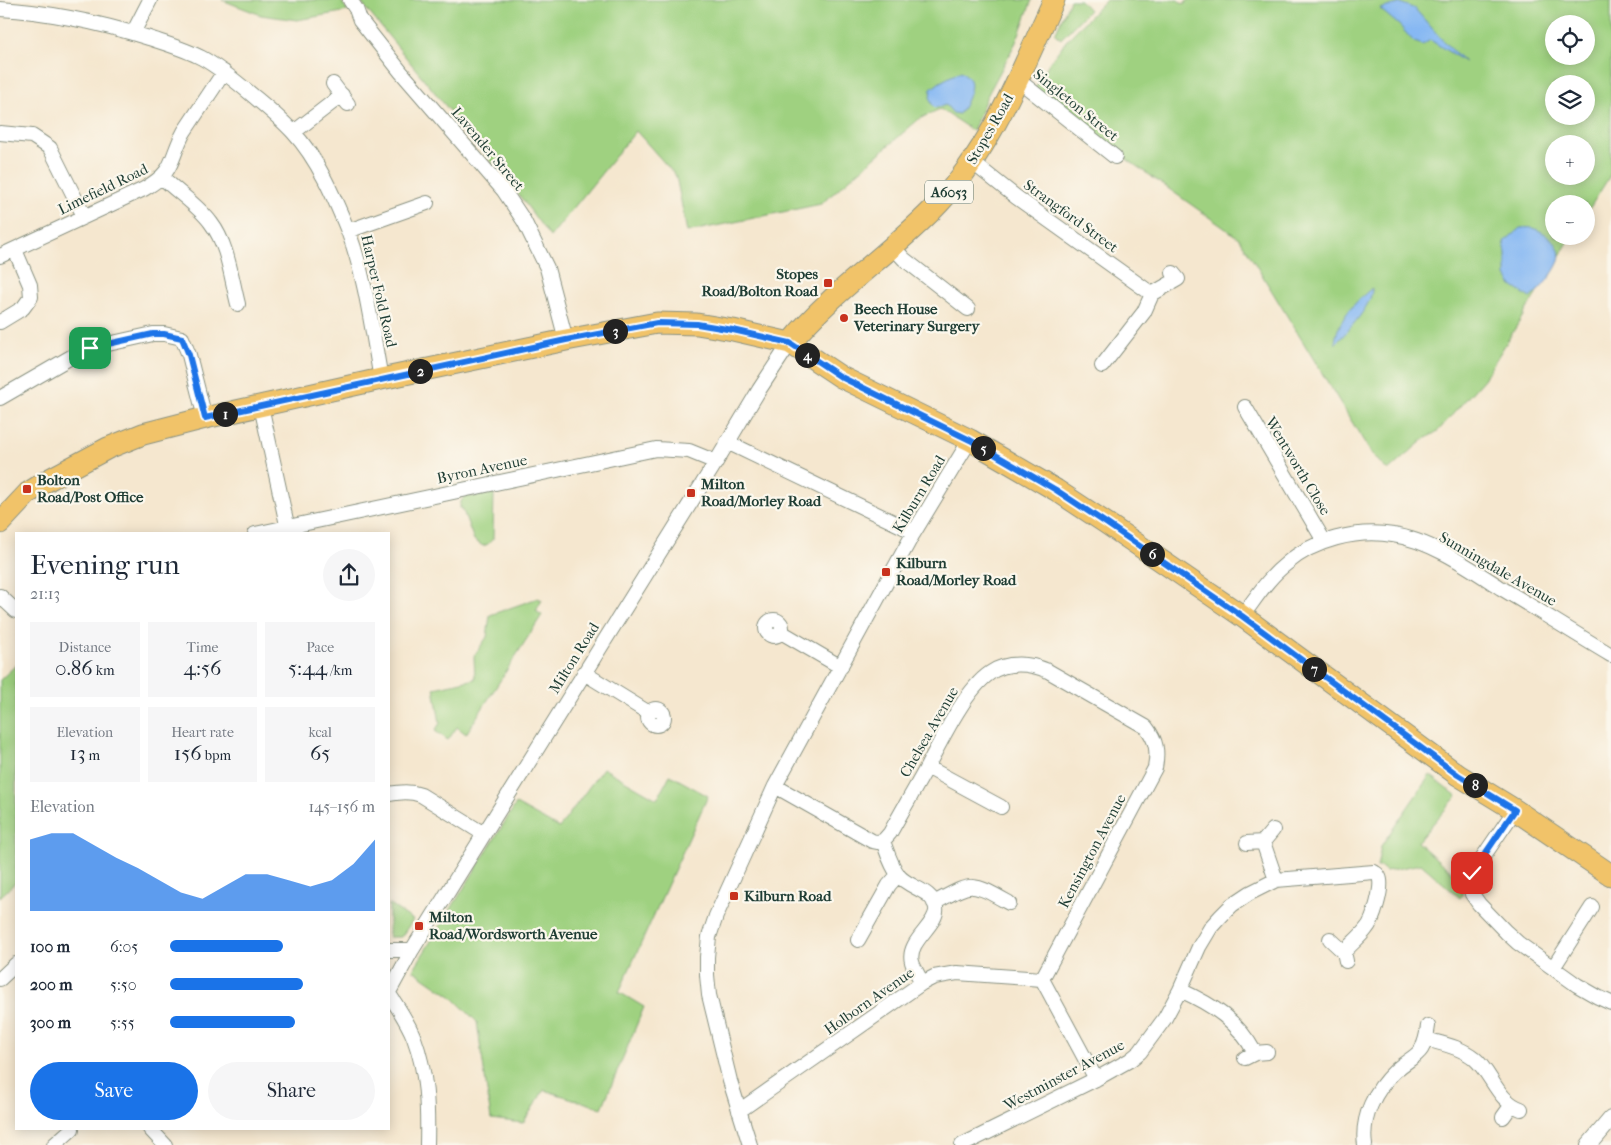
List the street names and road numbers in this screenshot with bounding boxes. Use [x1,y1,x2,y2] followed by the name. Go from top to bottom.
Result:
[1030,65,1123,145] street label: Singleton Street
[963,90,1018,167] street label: Stopes Road
[448,103,529,195] street label: Lavender Street
[55,159,152,219] street label: Limefield Road
[1020,176,1122,257] street label: Strangford Street
[925,180,973,203] road number: A6053
[357,233,401,350] street label: Harper Fold Road
[1261,413,1335,519] street label: Wentworth Close
[435,451,529,487] street label: Byron Avenue
[889,451,950,536] street label: Kilburn Road
[1436,528,1561,610] street label: Sunningdale Avenue
[545,618,603,697] street label: Milton Road
[896,683,962,780] street label: Chelsea Avenue
[1054,790,1130,911] street label: Kensington Avenue
[821,963,918,1039] street label: Holborn Avenue
[1000,1035,1128,1115] street label: Westminster Avenue

